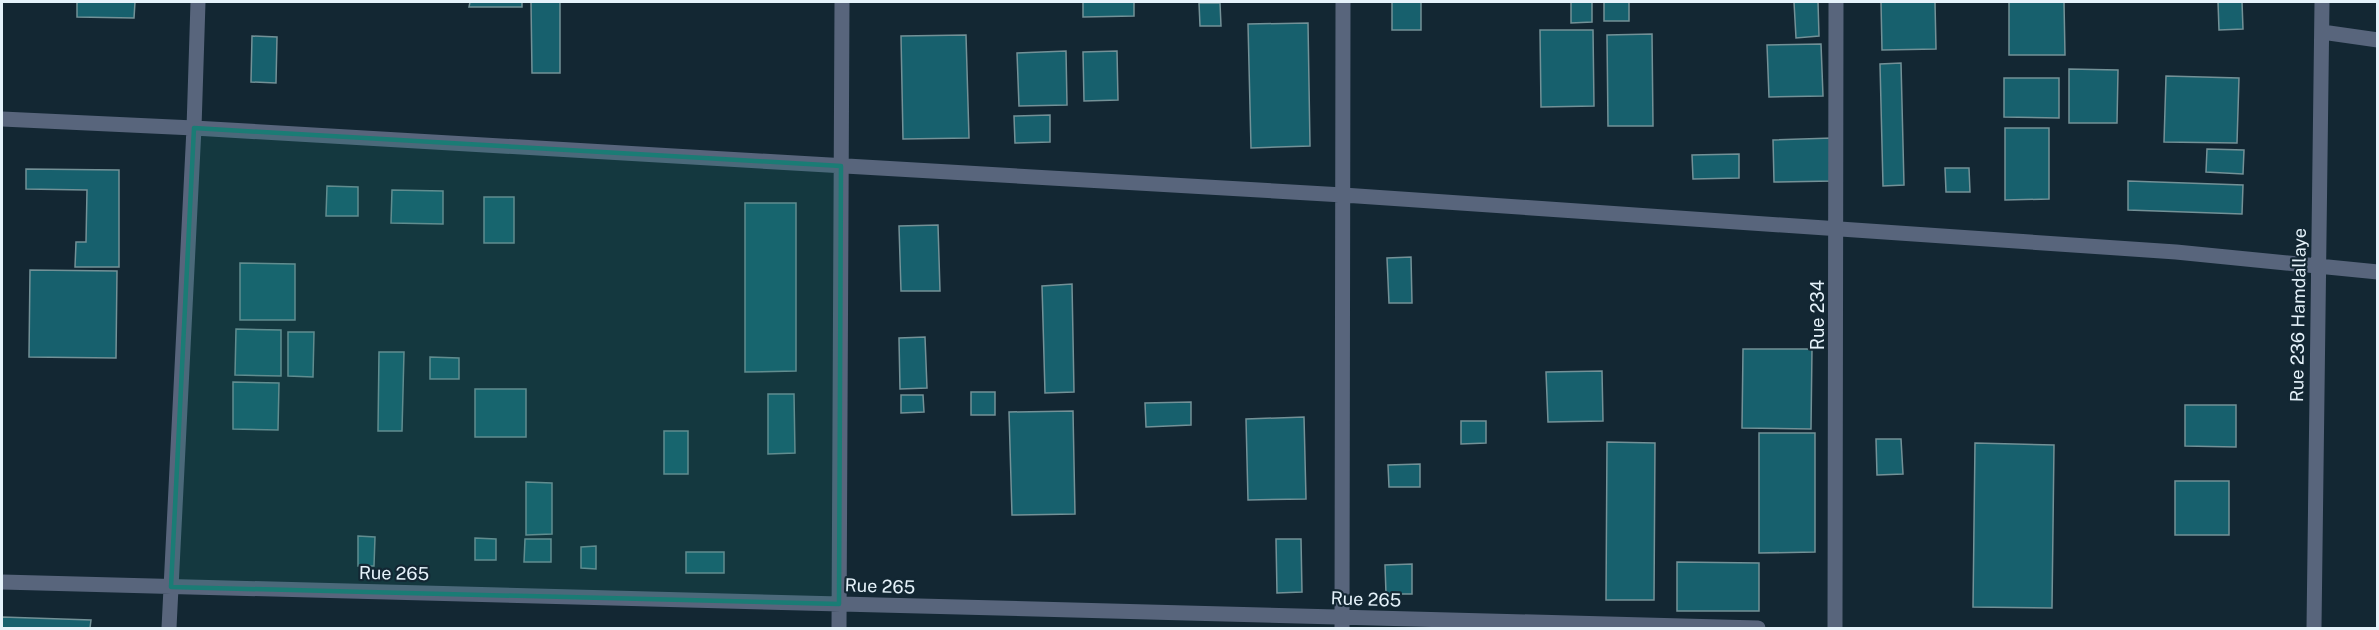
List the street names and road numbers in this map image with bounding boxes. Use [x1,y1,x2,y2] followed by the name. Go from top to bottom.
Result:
[2286,228,2310,402] street label: Rue 236 Hamdallaye
[1807,280,1828,350] street label: Rue 234
[359,562,429,584] street label: Rue 265
[844,574,916,598] street label: Rue 265
[1330,587,1402,611] street label: Rue 265

